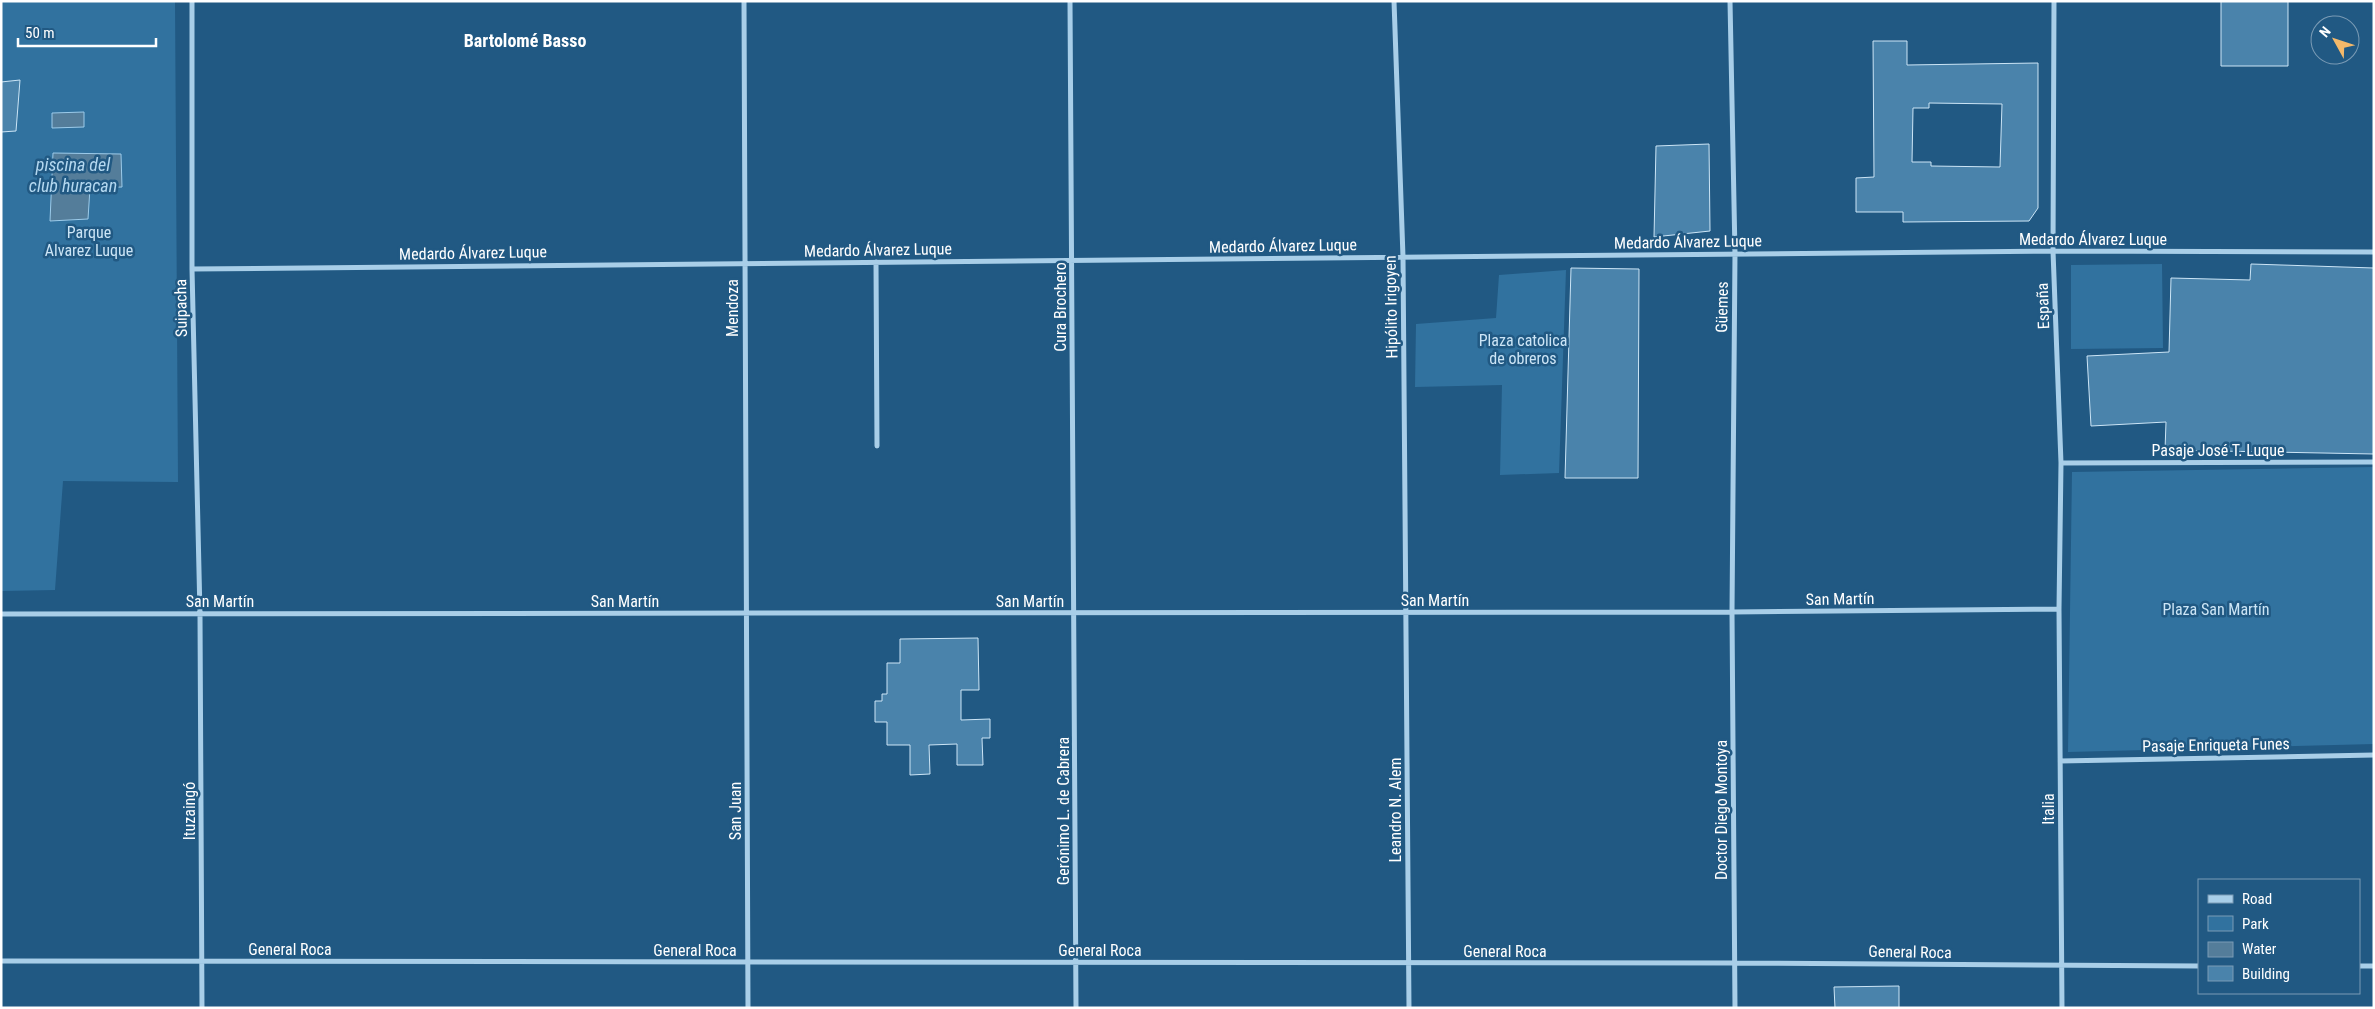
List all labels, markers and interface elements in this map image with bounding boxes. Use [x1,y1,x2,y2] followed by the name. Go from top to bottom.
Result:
[18,15,155,47] scale bar
[2310,15,2360,65] north arrow
[2316,23,2334,40] text: N
[25,24,55,42] text: 50 m
[464,30,586,51] district label: Bartolomé Basso
[29,154,117,196] water label: piscina del club huracan
[45,223,133,260] park label: Parque Alvarez Luque
[2019,230,2167,249] street label: Medardo Álvarez Luque
[1614,231,1762,253] street label: Medardo Álvarez Luque
[1209,235,1357,257] street label: Medardo Álvarez Luque
[804,239,952,261] street label: Medardo Álvarez Luque
[399,242,547,264] street label: Medardo Álvarez Luque
[1381,255,1401,359] street label: Hipólito Irigoyen
[1051,262,1070,352] street label: Cura Brochero
[171,279,191,337] street label: Suipacha
[723,279,742,337] street label: Mendoza
[1712,281,1732,333] street label: Güemes
[2033,283,2053,329] street label: España
[1479,331,1567,368] park label: Plaza catolica de obreros
[2152,441,2284,460] street label: Pasaje José T. Luque
[1806,589,1874,609] street label: San Martín
[1401,591,1469,610] street label: San Martín
[186,592,254,611] street label: San Martín
[591,592,659,611] street label: San Martín
[996,592,1064,611] street label: San Martín
[2162,600,2270,619] park label: Plaza San Martín
[2142,734,2290,756] street label: Pasaje Enriqueta Funes
[1054,737,1073,885] street label: Gerónimo L. de Cabrera
[1712,740,1731,880] street label: Doctor Diego Montoya
[1386,757,1405,863] street label: Leandro N. Alem
[180,782,199,840] street label: Ituzaingó
[726,782,745,840] street label: San Juan
[2039,793,2058,825] street label: Italia
[2198,879,2360,994] legend
[2242,890,2272,908] text: Road
[2242,915,2269,933] text: Park
[248,940,332,959] street label: General Roca
[2242,940,2277,958] text: Water
[653,941,737,960] street label: General Roca
[1058,941,1142,960] street label: General Roca
[1463,942,1547,961] street label: General Roca
[1868,942,1952,962] street label: General Roca
[2242,965,2290,983] text: Building

